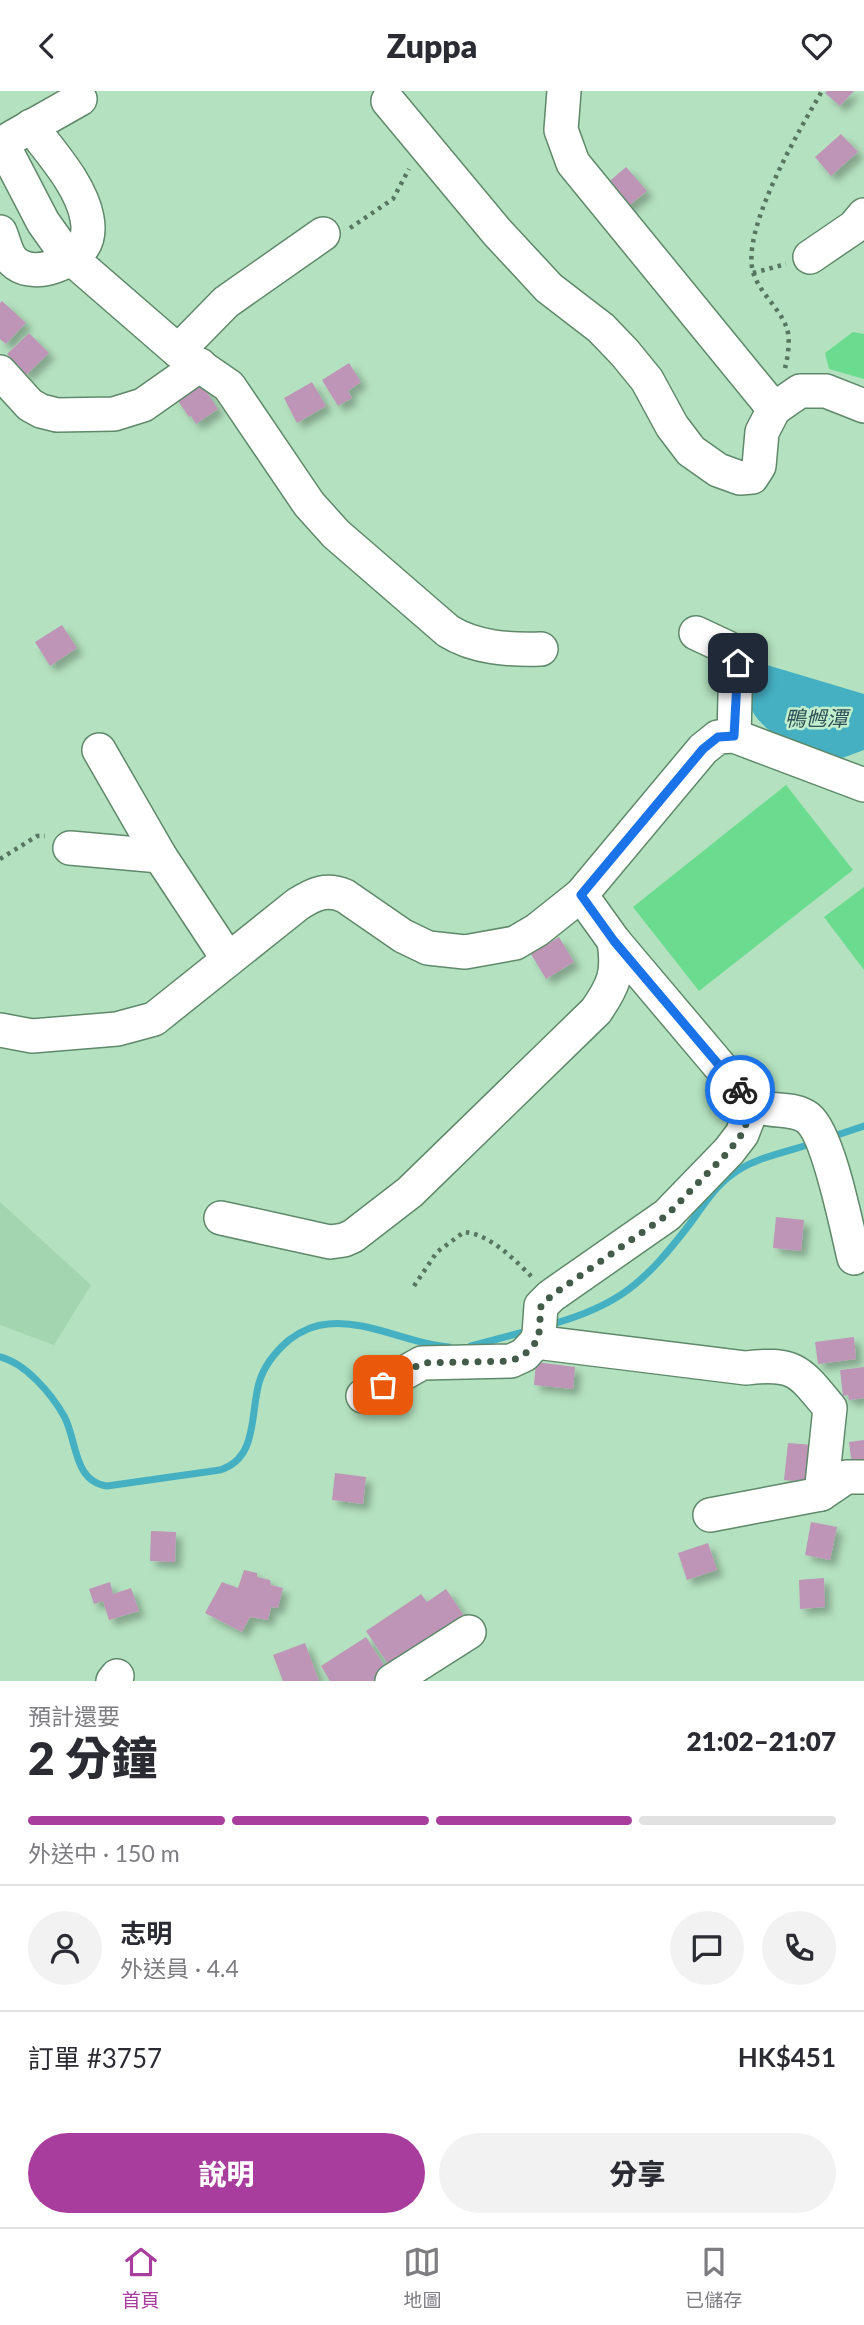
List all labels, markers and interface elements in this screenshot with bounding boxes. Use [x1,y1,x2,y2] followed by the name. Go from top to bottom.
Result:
[387,26,477,65] text: Zuppa
[28,27,66,65] icon: back
[798,27,836,65] icon: heart
[708,633,768,693] pin
[719,644,757,682] icon: home
[785,705,851,730] water label: 鴨乸潭
[705,1055,775,1125] courier
[721,1071,759,1109] icon: bike
[353,1355,413,1415] pin
[364,1366,402,1404] icon: bag
[28,1702,120,1730] text: 預計還要
[686,1725,836,1757] text: 21:02–21:07
[28,1730,157,1785] text: 2 分鐘
[28,1839,180,1867] text: 外送中 · 150 m
[28,1911,102,1985] button: person
[670,1911,744,1985] button: chat
[762,1911,836,1985] button: phone
[120,1917,172,1949] text: 志明
[120,1954,239,1982] text: 外送員 · 4.4
[738,2041,836,2073] text: HK$451
[28,2042,162,2074] text: 訂單 #3757
[28,2133,425,2213] button: 說明
[439,2133,836,2213] button: 分享
[122,2243,160,2312] tab: 首頁
[403,2243,441,2312] tab: 地圖
[685,2243,742,2312] tab: 已儲存

